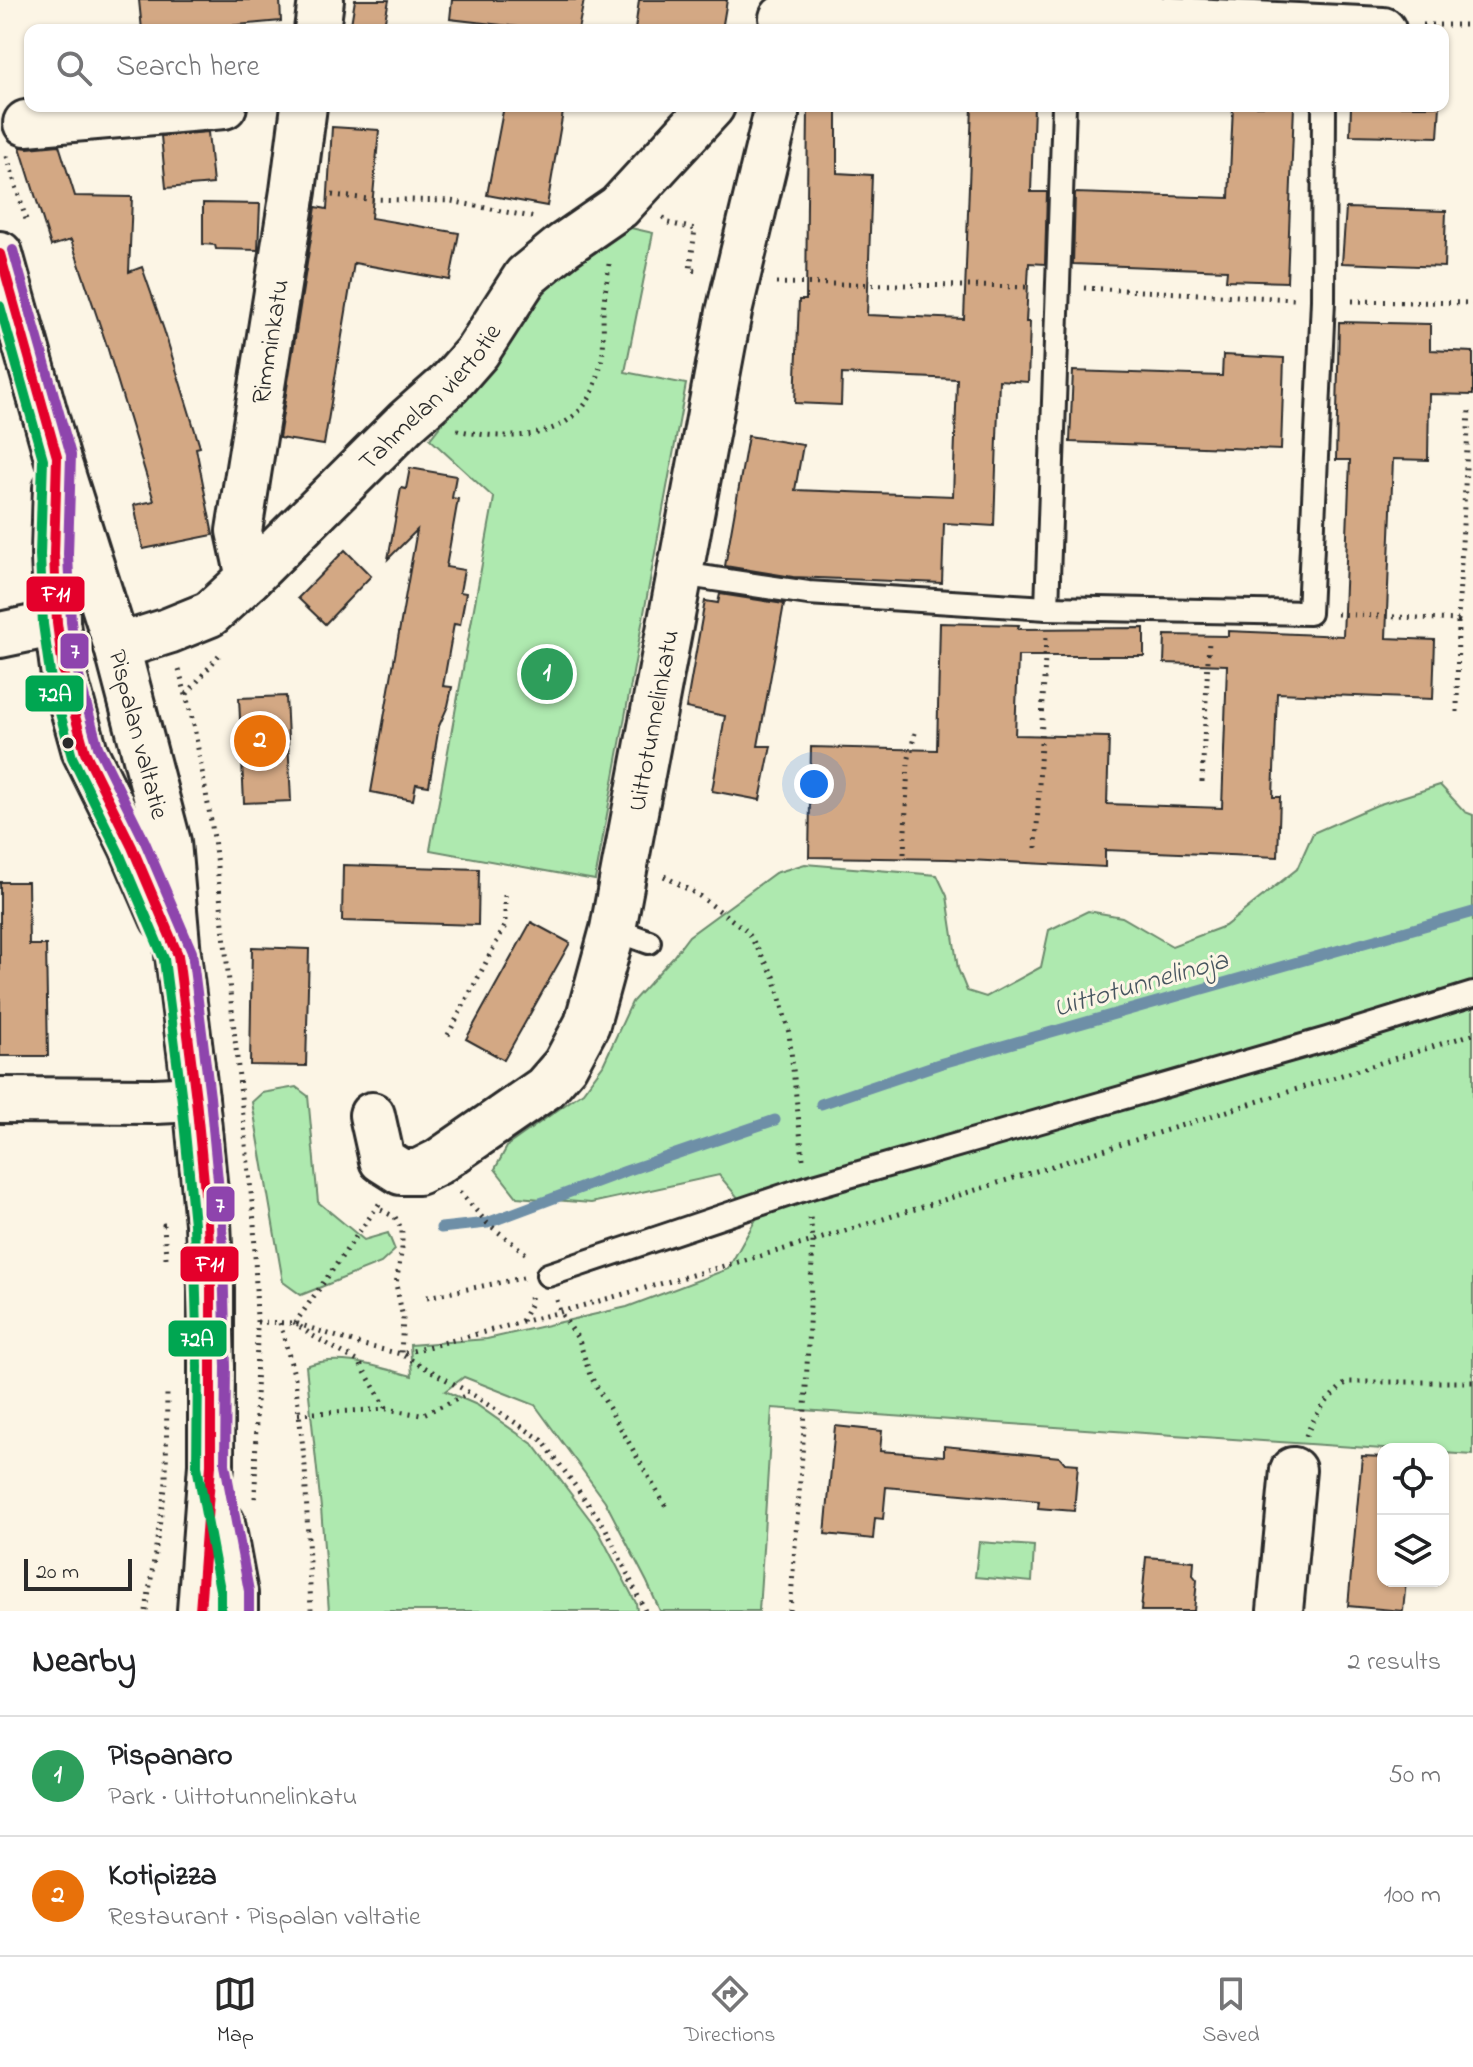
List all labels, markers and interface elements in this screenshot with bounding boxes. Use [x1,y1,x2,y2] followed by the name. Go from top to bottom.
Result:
[24,24,1449,112] search box
[52,46,96,90] icon: search
[116,46,260,90] text: Search here
[243,277,301,407] street label: Rimminkatu
[351,317,513,481] street label: Tahmelan viertotie
[25,575,86,613] line badge: F11
[41,580,70,612] text: F11
[620,627,691,815] street label: Uittotunnelinkatu
[59,632,90,670] line badge: 7
[70,637,80,669] text: 7
[521,644,573,704] pin: 1
[96,646,177,824] street label: Pispalan valtatie
[24,674,85,713] line badge: 72A
[38,680,72,712] text: 72A
[234,711,286,771] pin: 2
[60,735,76,751] unlabelled marker
[794,764,834,804] your location
[1049,941,1234,1030] water label: Uittotunnelinoja
[205,1185,236,1223] line badge: 7
[215,1191,225,1223] text: 7
[179,1245,240,1283] line badge: F11
[195,1250,224,1282] text: F11
[167,1319,228,1358] line badge: 72A
[180,1325,214,1357] text: 72A
[1377,1443,1449,1587] map controls
[1377,1443,1449,1515] button: locate
[1377,1515,1449,1587] button: layers
[24,1555,132,1591] scale bar
[36,1557,79,1589] text: 20 m
[32,1638,136,1688] text: Nearby
[1348,1644,1441,1682] text: 2 results
[108,1735,233,1779] text: Pispanaro
[54,1757,62,1795] text: 1
[1388,1757,1441,1795] text: 50 m
[108,1779,357,1817] text: Park · Uittotunnelinkatu
[108,1855,217,1899] text: Kotipizza
[52,1877,64,1915] text: 2
[1384,1877,1441,1915] text: 100 m
[108,1899,421,1937] text: Restaurant · Pispalan valtatie
[213,1972,257,2052] tab: Map
[684,1972,775,2052] tab: Directions
[1202,1972,1260,2052] tab: Saved

